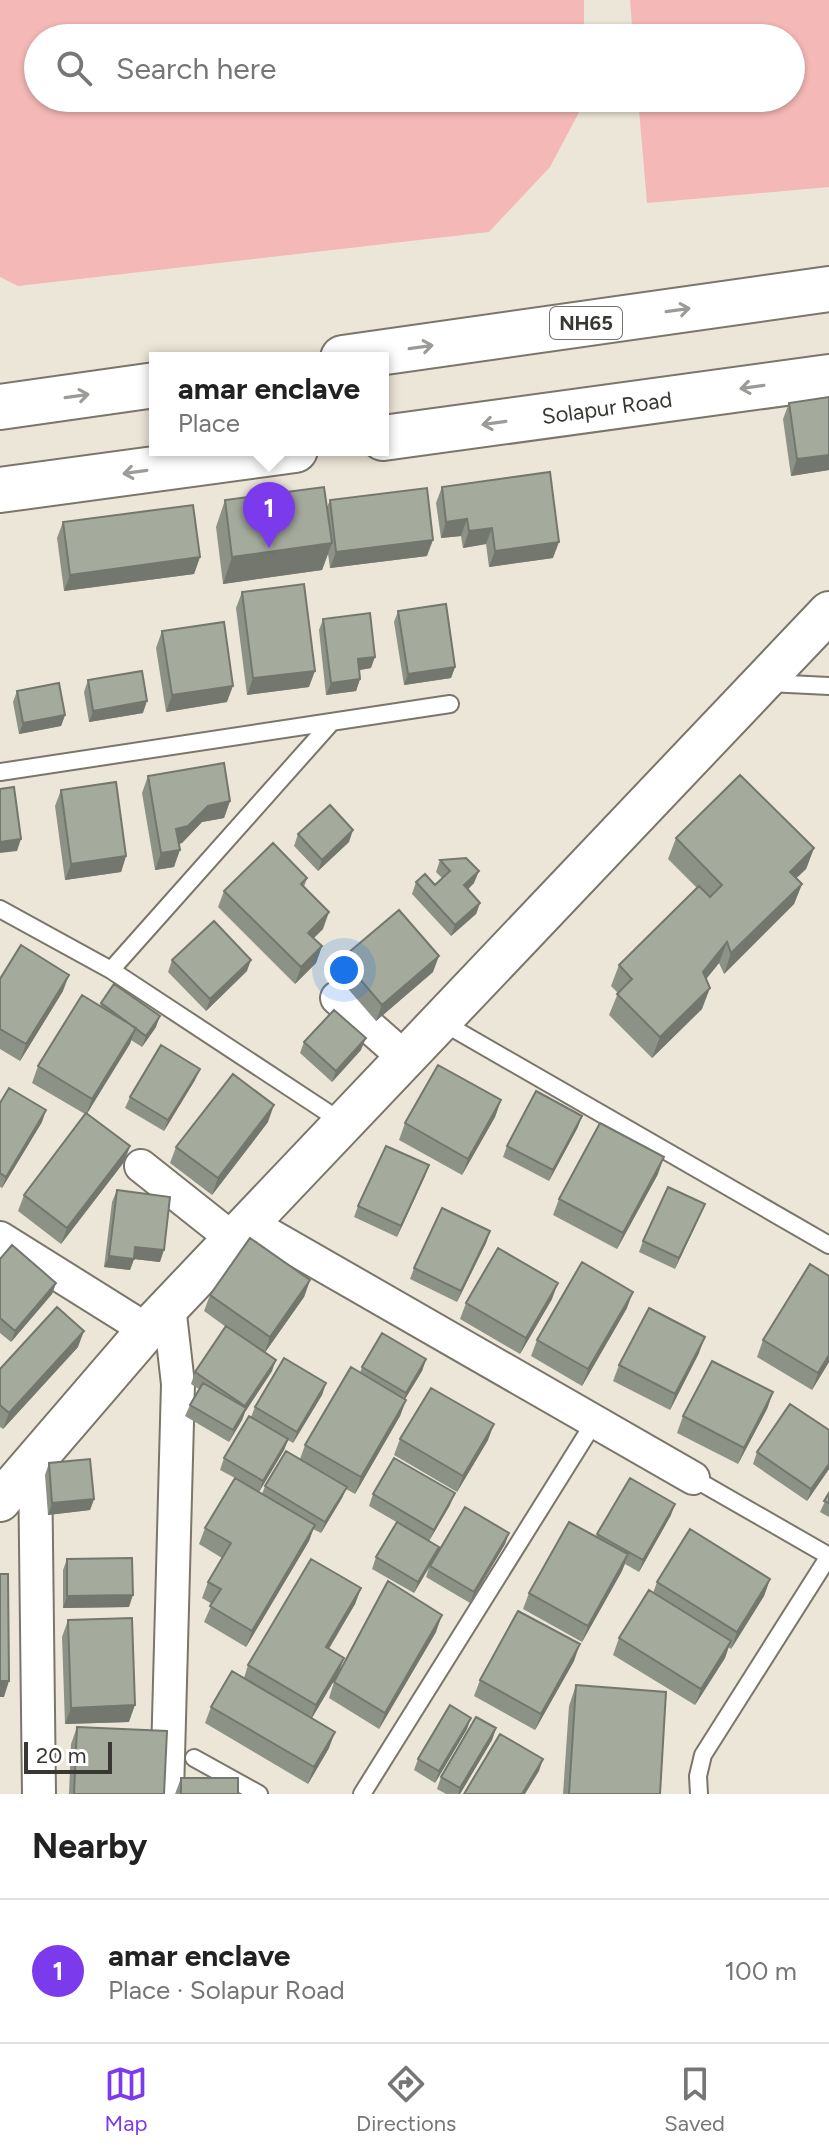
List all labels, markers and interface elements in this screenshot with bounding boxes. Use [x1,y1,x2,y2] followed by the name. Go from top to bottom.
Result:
[24,24,805,112] search box
[52,46,96,90] icon: search
[116,50,276,87] text: Search here
[665,302,690,317] one-way arrow
[550,307,622,339] road number: NH65
[408,339,433,354] one-way arrow
[149,352,389,456] popup
[178,370,360,407] text: amar enclave
[740,380,765,395] one-way arrow
[540,386,674,430] street label: Solapur Road
[64,388,89,403] one-way arrow
[178,407,240,439] text: Place
[482,416,507,431] one-way arrow
[122,465,148,480] one-way arrow
[243,482,295,548] pin: 1
[324,950,364,990] your location
[24,1738,112,1774] scale bar
[36,1742,87,1769] text: 20 m
[32,1826,147,1867] text: Nearby
[108,1937,290,1974] text: amar enclave
[53,1955,63,1987] text: 1
[724,1955,797,1987] text: 100 m
[108,1974,345,2006] text: Place · Solapur Road
[104,2062,148,2137] tab: Map
[356,2062,456,2137] tab: Directions
[664,2062,725,2137] tab: Saved

